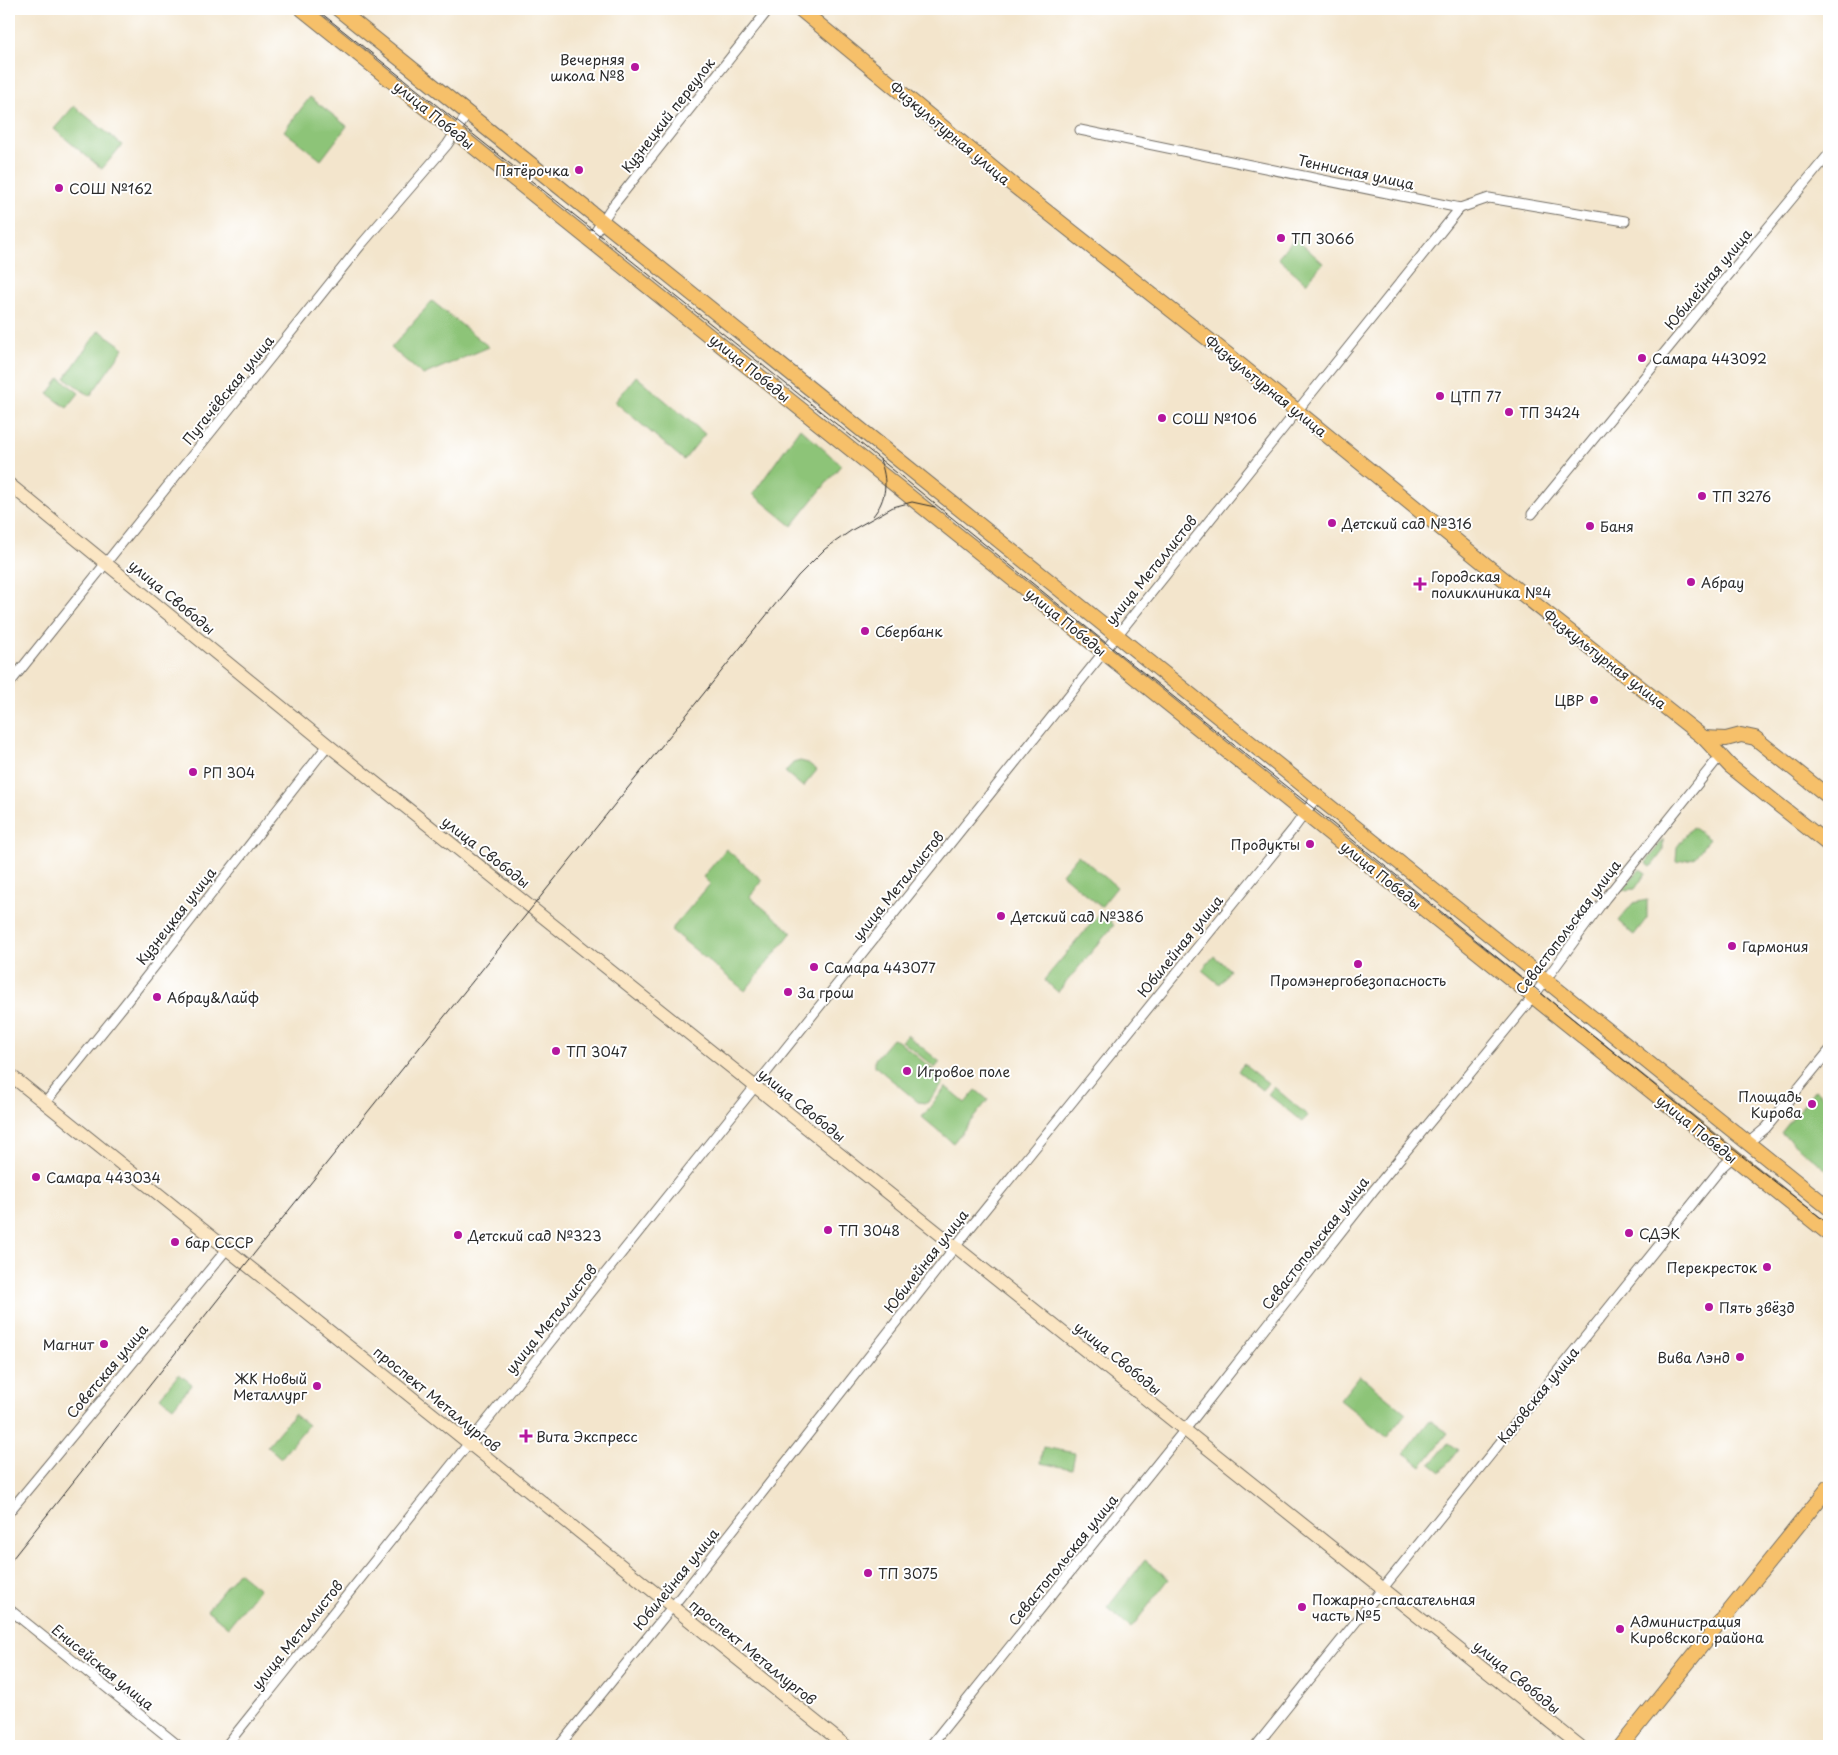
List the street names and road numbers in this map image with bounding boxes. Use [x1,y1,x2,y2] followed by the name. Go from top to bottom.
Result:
[616,53,720,177] street label: Кузнецкий переулок
[389,76,479,154] street label: улица Победы
[885,76,1015,190] street label: Физкультурная улица
[1296,149,1416,195] street label: Теннисная улица
[1660,224,1757,334] street label: Юбилейная улица
[705,329,795,407] street label: улица Победы
[1201,330,1332,442] street label: Физкультурная улица
[177,331,279,449] street label: Пугачёвская улица
[1100,511,1202,629] street label: улица Металлистов
[124,555,220,639] street label: улица Свободы
[1021,583,1111,661] street label: улица Победы
[1539,604,1671,714] street label: Физкультурная улица
[437,811,535,893] street label: улица Свободы
[847,827,949,945] street label: улица Металлистов
[1336,836,1426,914] street label: улица Победы
[1510,855,1626,999] street label: Севастопольская улица
[131,863,221,969] street label: Кузнецкая улица
[1132,890,1228,1001] street label: Юбилейная улица
[754,1063,850,1147] street label: улица Свободы
[1652,1090,1742,1168] street label: улица Победы
[1256,1172,1374,1314] street label: Севастопольская улица
[879,1205,973,1317] street label: Юбилейная улица
[500,1260,602,1378] street label: улица Металлистов
[1070,1316,1166,1400] street label: улица Свободы
[61,1319,153,1423] street label: Советская улица
[369,1341,505,1457] street label: проспект Металлургов
[1492,1342,1584,1448] street label: Каховская улица
[1003,1490,1123,1630] street label: Севастопольская улица
[628,1523,724,1634] street label: Юбилейная улица
[246,1576,348,1694] street label: улица Металлистов
[685,1594,821,1710] street label: проспект Металлургов
[47,1619,159,1715] street label: Енисейская улица
[1469,1635,1565,1719] street label: улица Свободы

